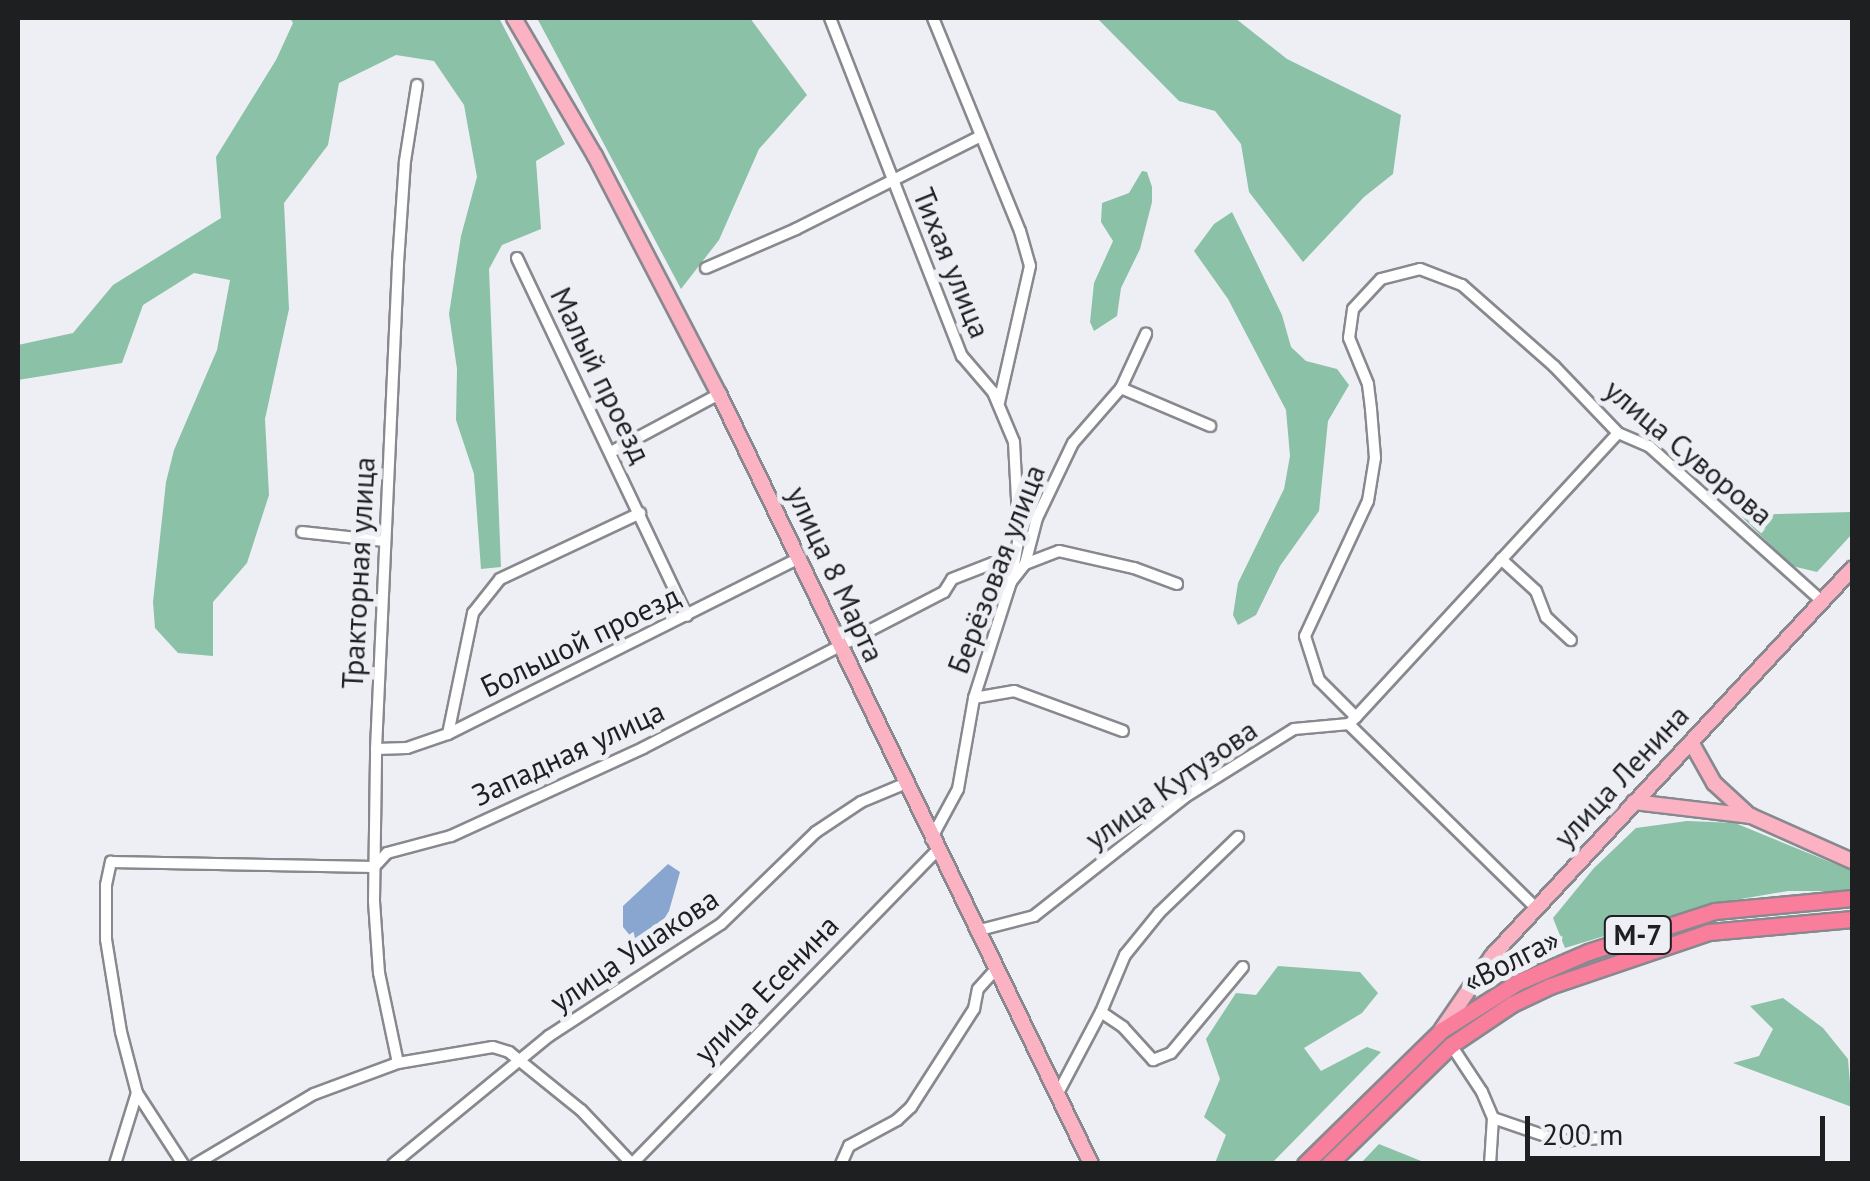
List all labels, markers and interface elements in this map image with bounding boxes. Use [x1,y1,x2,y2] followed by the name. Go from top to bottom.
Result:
[906,183,998,343] street label: Тихая улица
[543,281,659,469] street label: Малый проезд
[1598,371,1780,533] street label: улица Суворова
[334,456,382,690] street label: Тракторная улица
[940,459,1052,679] street label: Берёзовая улица
[780,480,892,668] street label: улица 8 Марта
[475,577,685,705] street label: Большой проезд
[466,693,670,813] street label: Западная улица
[1546,697,1696,855] street label: улица Ленина
[1078,711,1264,857] street label: улица Кутузова
[543,880,725,1020] street label: улица Ушакова
[686,907,846,1071] street label: улица Есенина
[1603,912,1673,958] road number: М-7
[1457,921,1565,999] street label: «Волга»
[1530,1096,1830,1158] scale bar
[1542,1114,1623,1153] text: 200 m

